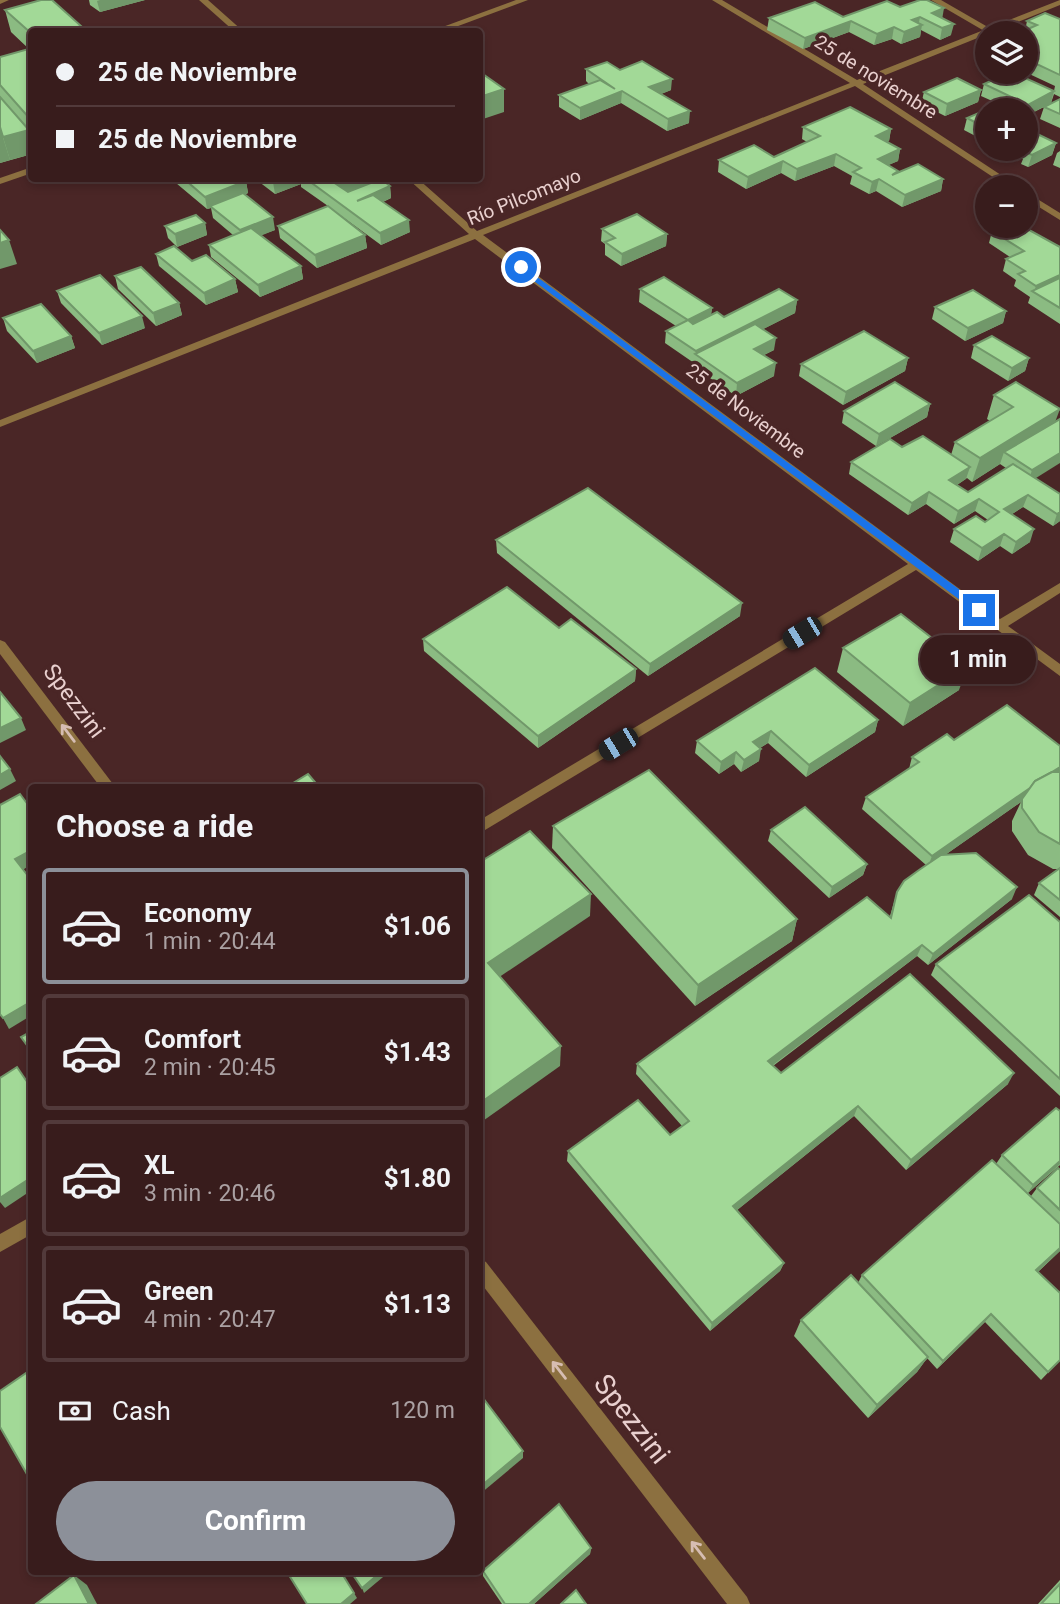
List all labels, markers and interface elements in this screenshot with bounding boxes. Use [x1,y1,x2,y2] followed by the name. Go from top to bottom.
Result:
[975,21,1038,238] map controls
[975,21,1038,84] button: layers
[810,30,942,124] street label: 25 de noviembre
[98,57,297,87] text: 25 de Noviembre
[975,98,1038,161] button: +
[98,124,297,154] text: 25 de Noviembre
[464,164,584,230] street label: Río Pilcomayo
[975,175,1038,238] button: −
[505,251,537,283] route start
[682,359,810,463] street label: 25 de Noviembre
[963,594,995,626] route end
[779,613,826,653] car
[921,634,1037,684] callout: 1 min
[949,646,1007,673] text: 1 min
[37,659,111,743] street label: Spezzini
[595,724,642,764] car
[60,725,75,743] one-way arrow
[56,807,253,845] text: Choose a ride
[60,895,123,958] icon: car
[144,898,251,928] text: Economy
[384,911,451,941] text: $1.06
[144,928,276,955] text: 1 min · 20:44
[60,1021,123,1084] icon: car
[144,1024,241,1054] text: Comfort
[384,1037,451,1067] text: $1.43
[144,1054,276,1081] text: 2 min · 20:45
[60,1147,123,1210] icon: car
[144,1150,175,1180] text: XL
[384,1163,451,1193] text: $1.80
[144,1180,276,1207] text: 3 min · 20:46
[60,1273,123,1336] icon: car
[144,1276,214,1306] text: Green
[384,1289,451,1319] text: $1.13
[144,1306,276,1333] text: 4 min · 20:47
[551,1362,566,1380] one-way arrow
[587,1368,677,1470] street label: Spezzini
[56,1392,94,1430] icon: cash
[112,1396,171,1426] text: Cash
[390,1397,455,1424] text: 120 m
[56,1481,455,1561] button: Confirm
[691,1541,706,1560] one-way arrow

